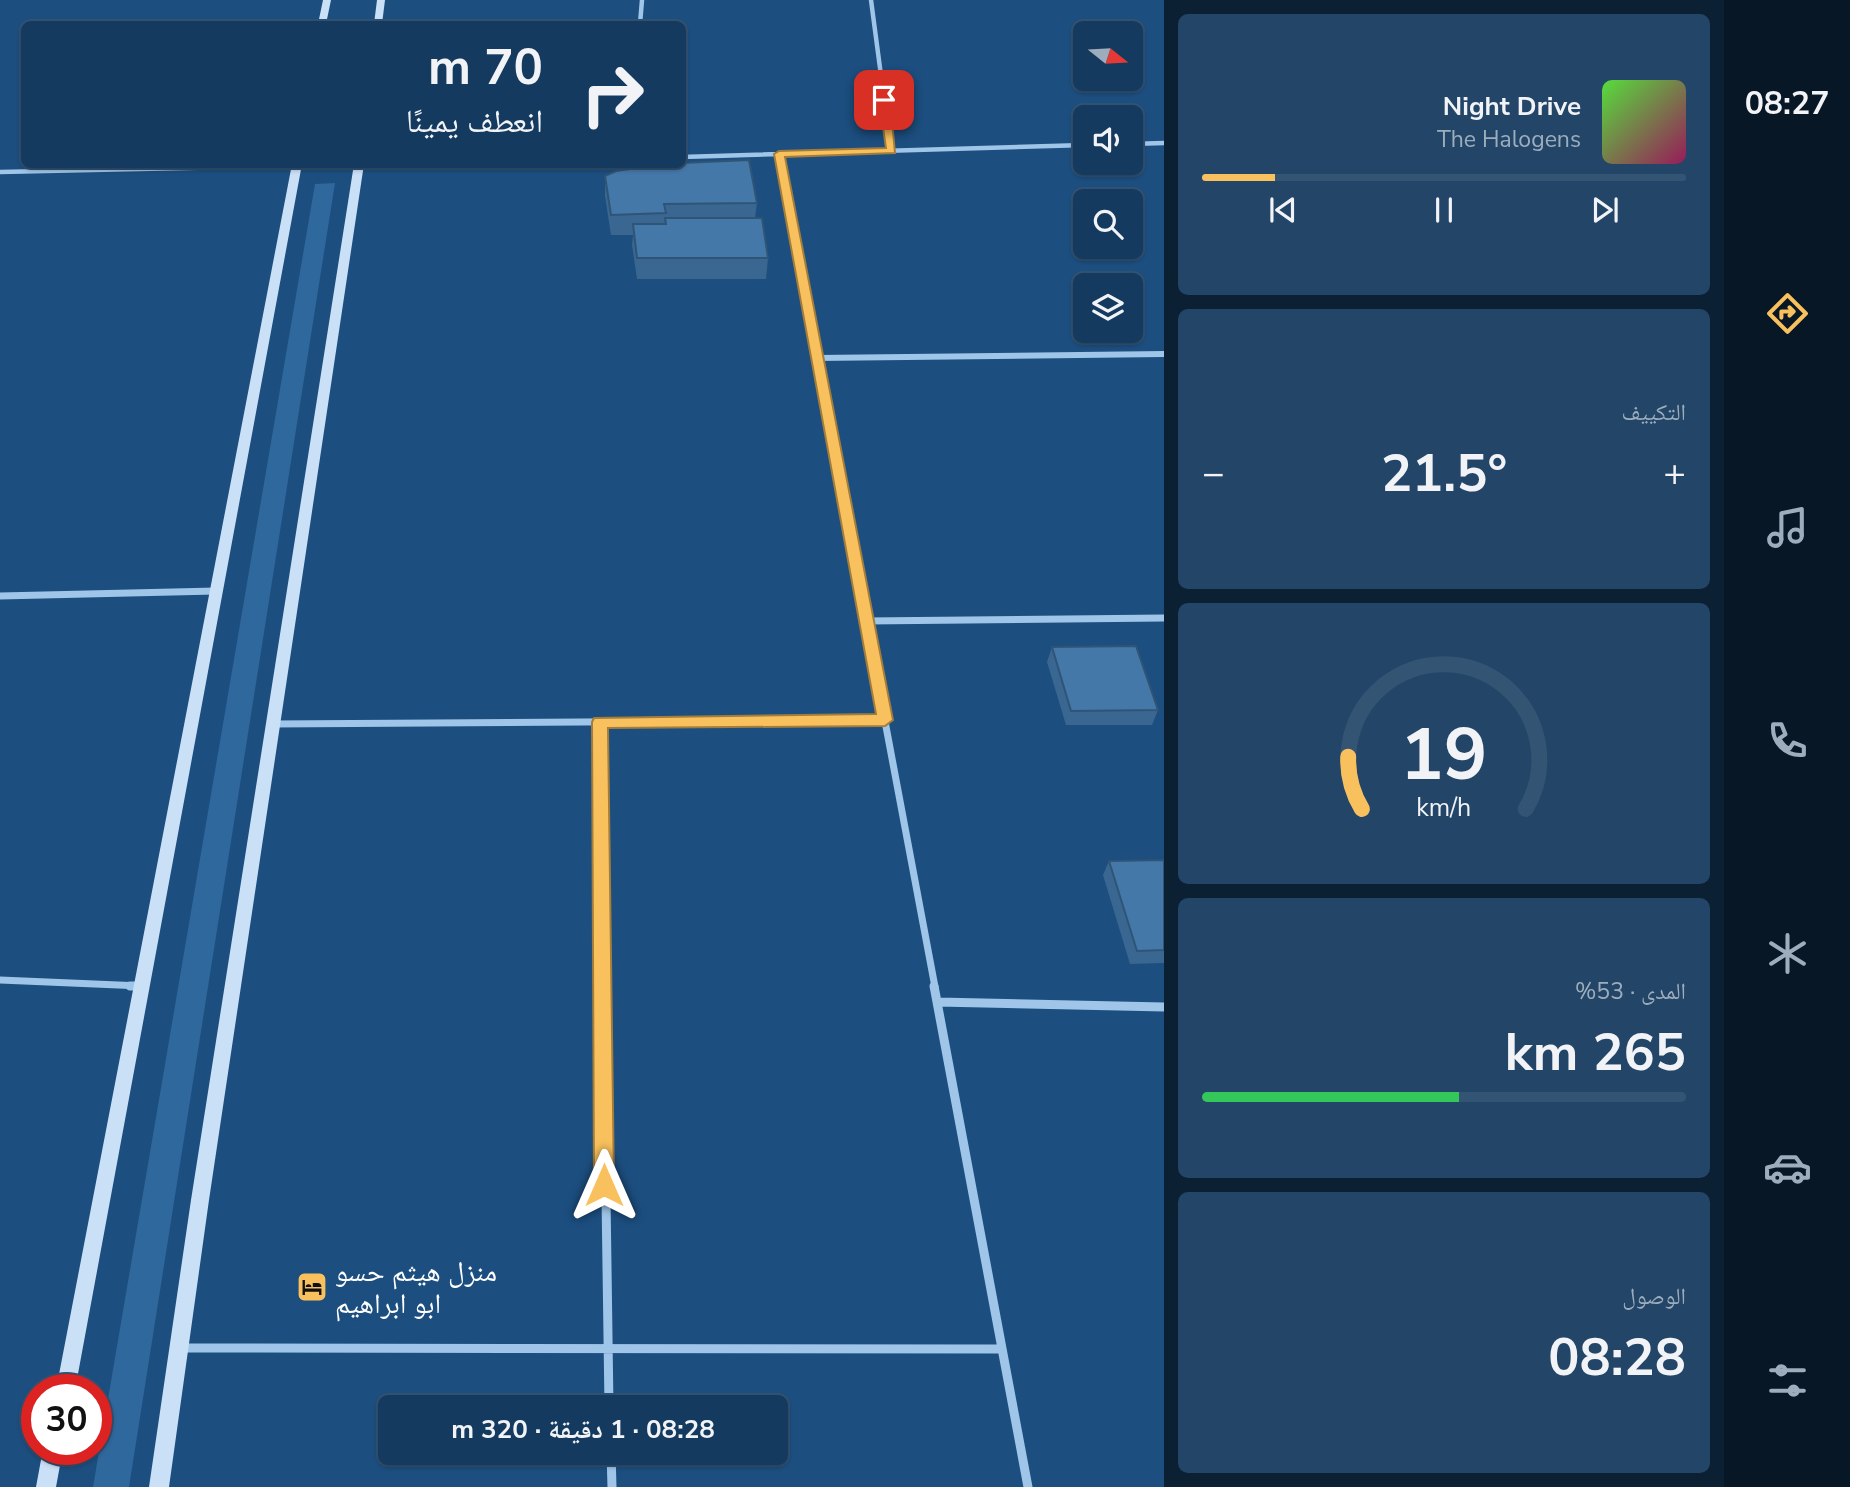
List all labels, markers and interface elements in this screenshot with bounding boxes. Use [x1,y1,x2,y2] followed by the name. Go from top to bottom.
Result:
[1073,21,1143,91] north arrow
[1073,21,1143,343] map controls
[428,34,543,101] text: 70 m
[567,49,658,140] icon: right
[854,70,914,130] pin
[865,81,903,119] icon: arrive
[1745,82,1829,125] text: 08:27
[1443,89,1581,124] text: Night Drive
[406,100,543,143] text: انعطف يمينًا
[1073,105,1143,175] button: sound
[1437,124,1581,155] text: The Halogens
[1073,189,1143,259] button: search
[1264,191,1302,229] icon: previous
[1425,191,1463,229] icon: pause
[1586,191,1624,229] icon: next
[1073,273,1143,343] button: layers
[1763,289,1812,338] icon: directions
[1621,397,1686,428] text: التكييف
[1381,438,1507,509] text: 21.5°
[1202,448,1225,499] text: −
[1663,448,1686,499] text: +
[1763,503,1812,552] icon: music
[1400,706,1488,806] text: 19
[1763,716,1812,765] icon: phone
[1416,791,1472,825] text: km/h
[1763,929,1812,978] icon: climate
[1575,976,1686,1007] text: المدى · 53%
[1505,1017,1686,1088] text: 265 km
[1763,1143,1812,1192] icon: car
[567,1148,641,1222] position arrow
[335,1253,497,1323] place label: منزل هيثم حسو ابو ابراهيم
[295,1270,329,1304] hotel icon: منزل هيثم حسو ابو ابراهيم
[1622,1281,1686,1312] text: الوصول
[1548,1322,1686,1393] text: 08:28
[1763,1356,1812,1405] icon: filters
[21,1374,112,1465] speed limit sign: 30
[451,1412,715,1447] text: 08:28 · 1 دقيقة · 320 m

